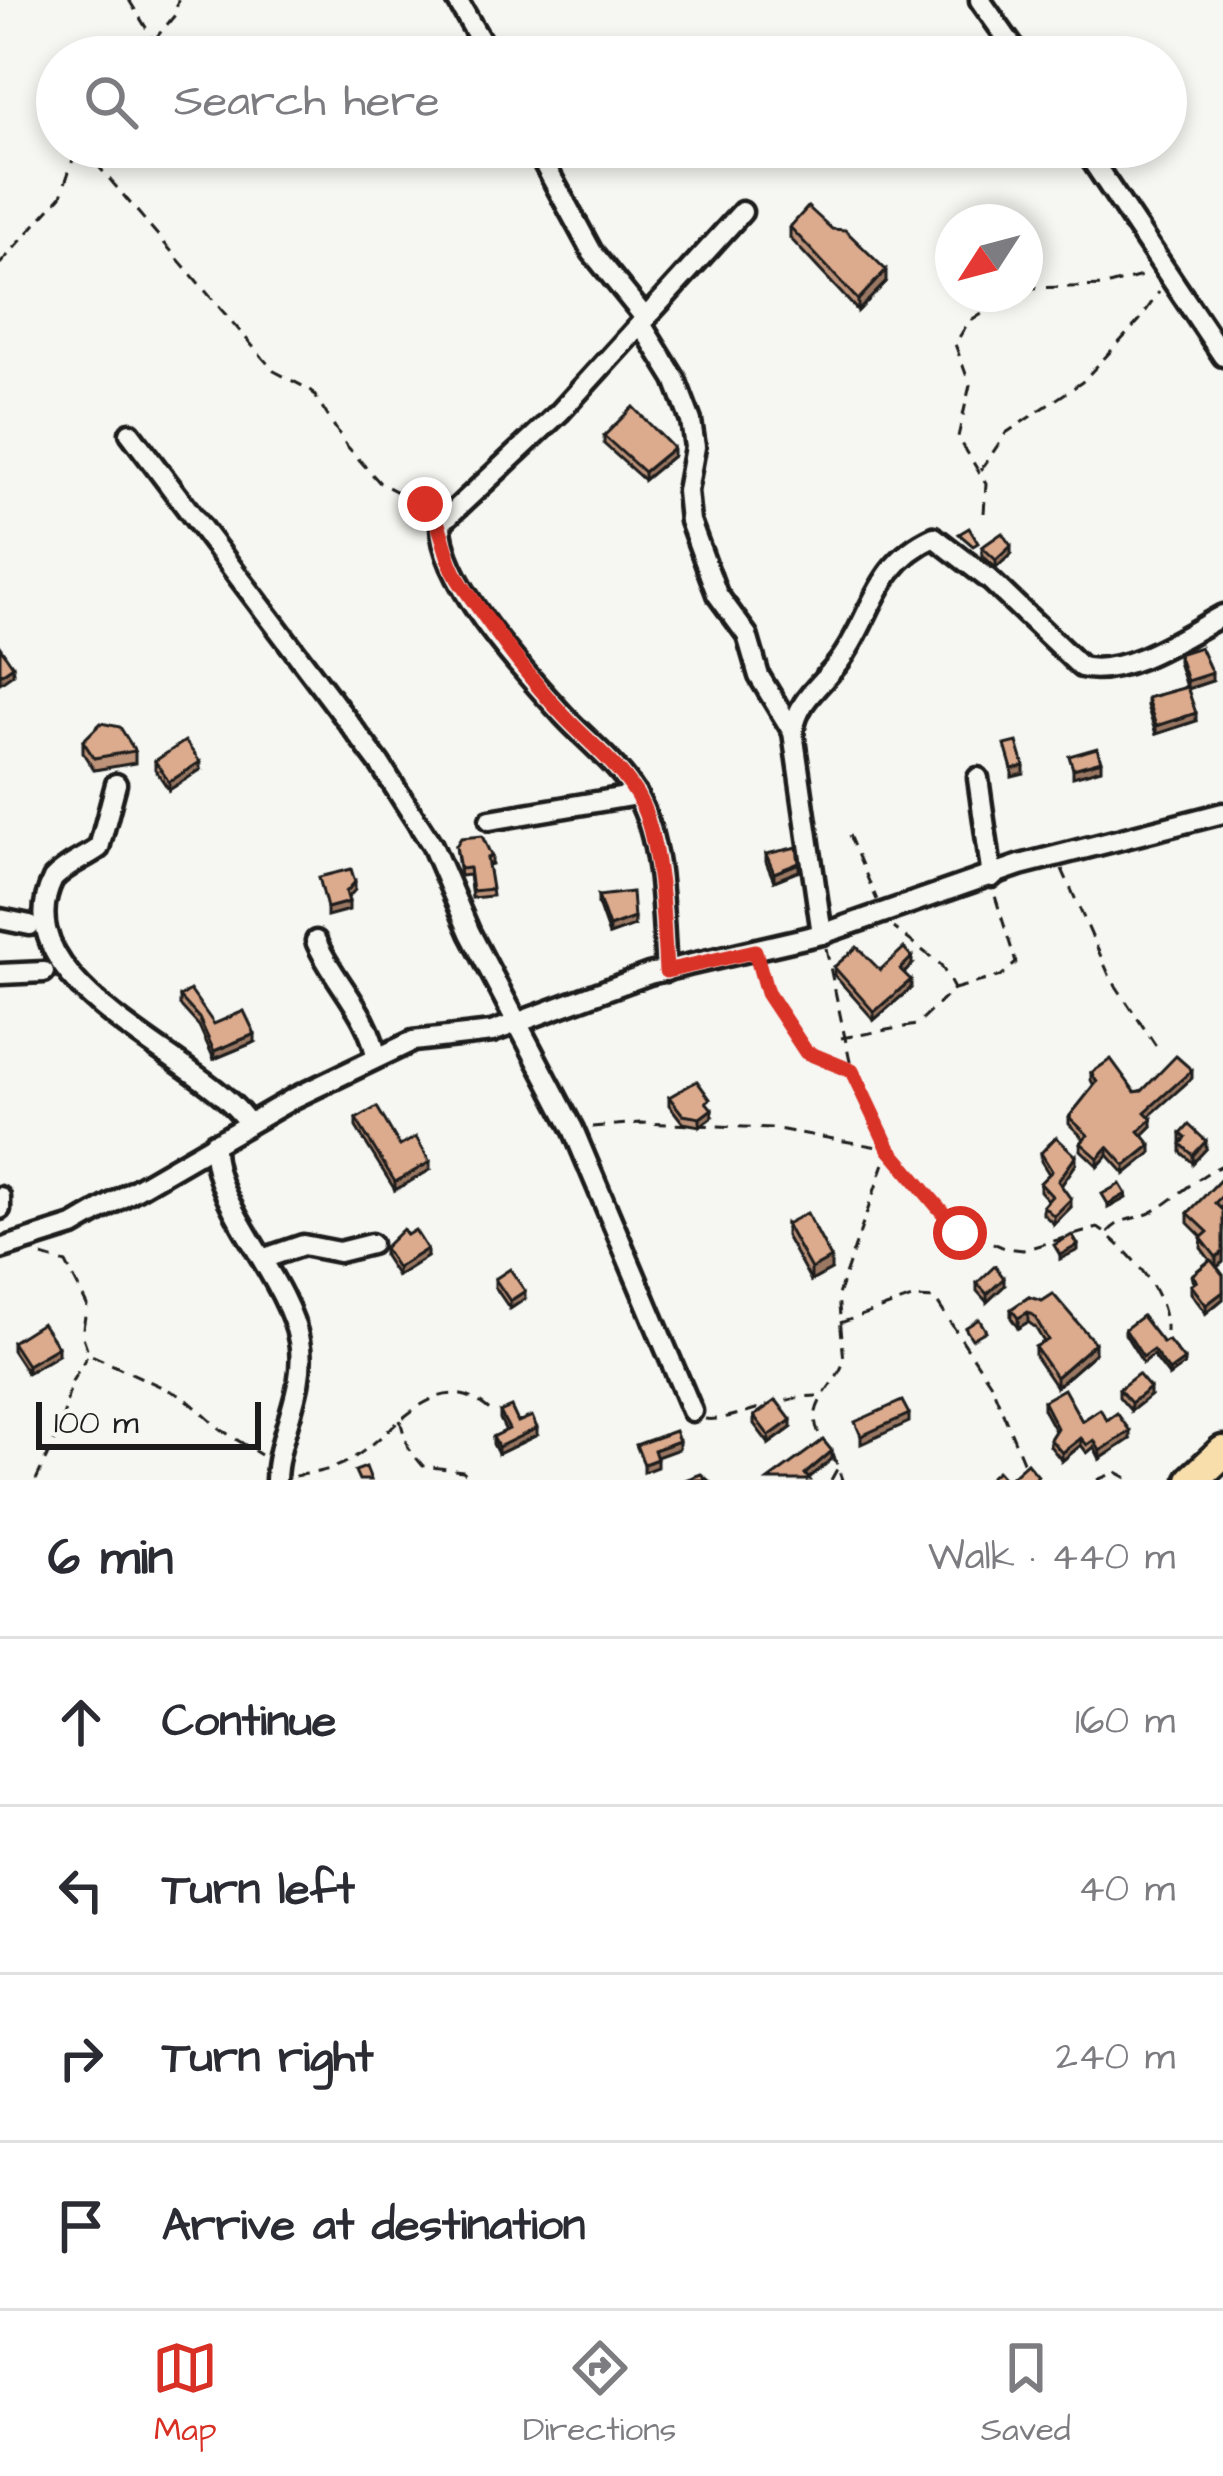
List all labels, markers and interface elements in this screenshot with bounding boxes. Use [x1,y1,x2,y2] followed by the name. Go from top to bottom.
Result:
[36,36,1187,168] search box
[78,69,144,135] icon: search
[174,71,440,133] text: Search here
[935,204,1043,312] north arrow
[398,477,452,531] route end
[933,1206,987,1260] route start
[36,1396,261,1449] scale bar
[54,1400,139,1446] text: 100 m
[48,1523,173,1594] text: 6 min
[928,1531,1175,1585] text: Walk · 440 m
[48,1689,114,1755] icon: ahead
[162,1691,336,1753] text: Continue
[1075,1695,1175,1749] text: 160 m
[48,1857,114,1923] icon: left
[162,1859,355,1921] text: Turn left
[1078,1863,1175,1917] text: 40 m
[48,2025,114,2091] icon: right
[162,2027,374,2089] text: Turn right
[1056,2031,1175,2085] text: 240 m
[48,2193,114,2259] icon: arrive
[162,2195,585,2257] text: Arrive at destination
[152,2335,218,2453] tab: Map
[523,2335,676,2453] tab: Directions
[981,2335,1071,2453] tab: Saved

